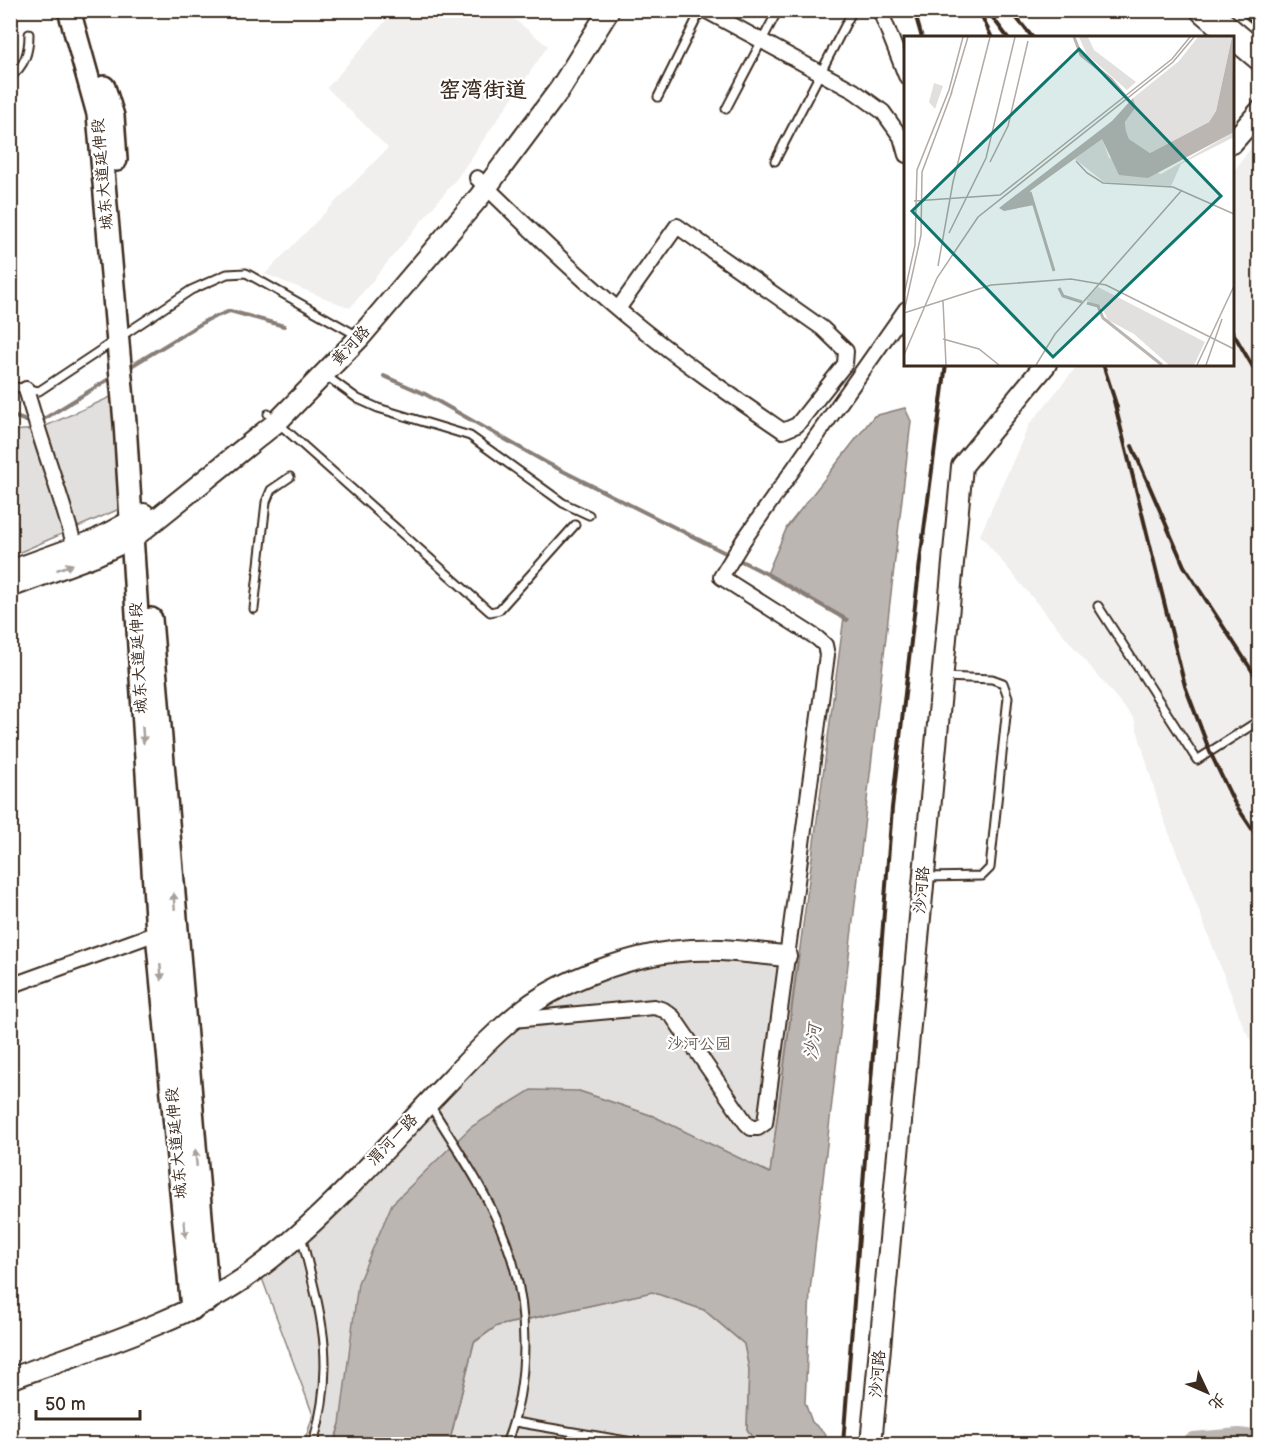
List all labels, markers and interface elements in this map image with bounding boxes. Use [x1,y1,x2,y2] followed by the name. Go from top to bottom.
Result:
[904,36,1234,366] inset map
[439,77,527,104] district label: 窑湾街道
[89,117,117,231] street label: 城东大道延伸段
[328,322,374,370] street label: 黄河路
[57,561,75,571] one-way arrow
[127,602,151,714] street label: 城东大道延伸段
[138,726,148,745] one-way arrow
[910,865,934,915] street label: 沙河路
[170,891,179,910] one-way arrow
[156,962,166,981] one-way arrow
[800,1020,826,1061] water label: 沙河
[667,1035,731,1054] park label: 沙河公园
[163,1086,191,1200] street label: 城东大道延伸段
[364,1110,422,1170] street label: 渭河一路
[191,1148,201,1167] one-way arrow
[180,1219,190,1238] one-way arrow
[866,1349,890,1399] street label: 沙河路
[1177,1362,1237,1422] north arrow
[36,1383,140,1421] scale bar
[1204,1389,1229,1414] text: 北
[45,1394,86,1415] text: 50 m

